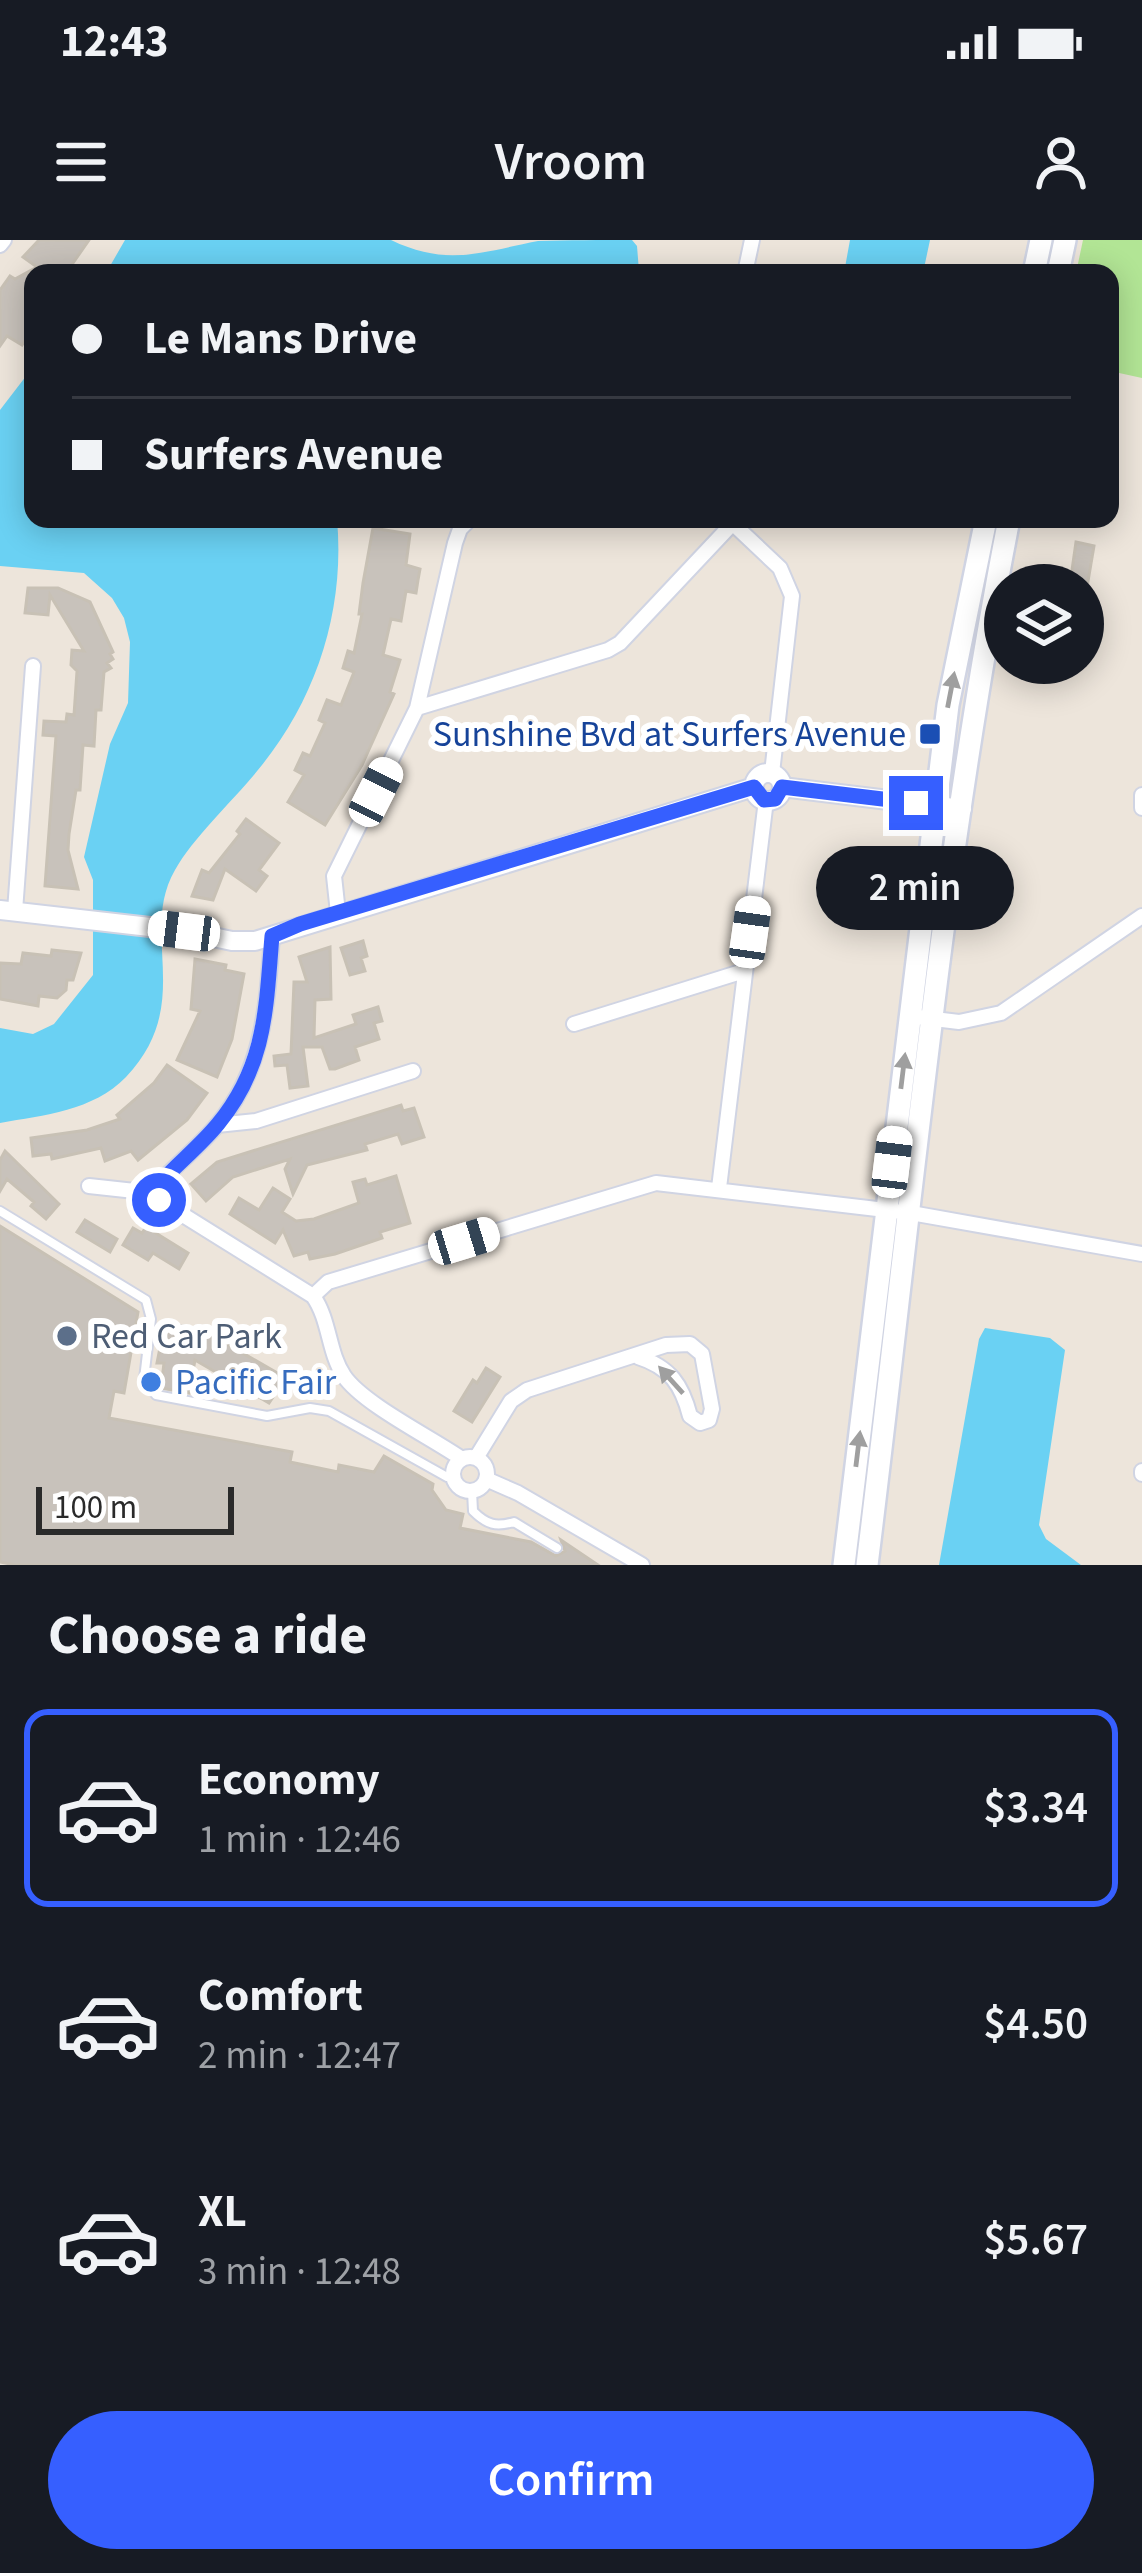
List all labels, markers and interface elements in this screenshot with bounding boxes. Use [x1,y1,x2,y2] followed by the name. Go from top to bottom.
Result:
[60,10,169,74] text: 12:43
[495,124,647,201] text: Vroom
[48,129,114,195] icon: menu
[1028,129,1094,195] icon: person
[144,307,417,371] text: Le Mans Drive
[144,423,443,487] text: Surfers Avenue
[984,564,1104,684] map controls
[984,564,1104,684] button: layers
[942,670,961,708] one-way arrow
[433,709,906,760] place label: Sunshine Bvd at Surfers Avenue
[917,721,943,747] marker: Sunshine Bvd at Surfers Avenue
[344,752,408,832] car
[889,776,943,830] route end
[817,845,1015,929] callout: 2 min
[869,860,961,916] text: 2 min
[727,894,773,970] car
[146,909,222,953] car
[893,1052,912,1089] one-way arrow
[870,1124,914,1200] car
[132,1173,186,1227] route start
[424,1213,504,1269] car
[91,1311,282,1362] place label: Red Car Park
[54,1323,80,1349] marker: Red Car Park
[175,1357,337,1408] place label: Pacific Fair
[658,1366,685,1395] one-way arrow
[138,1369,164,1395] marker: Pacific Fair
[848,1430,867,1467] one-way arrow
[36,1481,234,1534] scale bar
[54,1484,137,1531] text: 100 m
[48,1598,367,1675] text: Choose a ride
[198,1748,380,1812] text: Economy
[54,1754,162,1862] icon: car
[983,1776,1088,1840] text: $3.34
[198,1812,401,1868] text: 1 min · 12:46
[198,1964,363,2028] text: Comfort
[54,1970,162,2078] icon: car
[983,1992,1088,2056] text: $4.50
[198,2028,401,2084] text: 2 min · 12:47
[198,2180,247,2244] text: XL
[54,2186,162,2294] icon: car
[983,2208,1088,2272] text: $5.67
[198,2244,401,2300] text: 3 min · 12:48
[48,2411,1094,2549] button: Confirm

